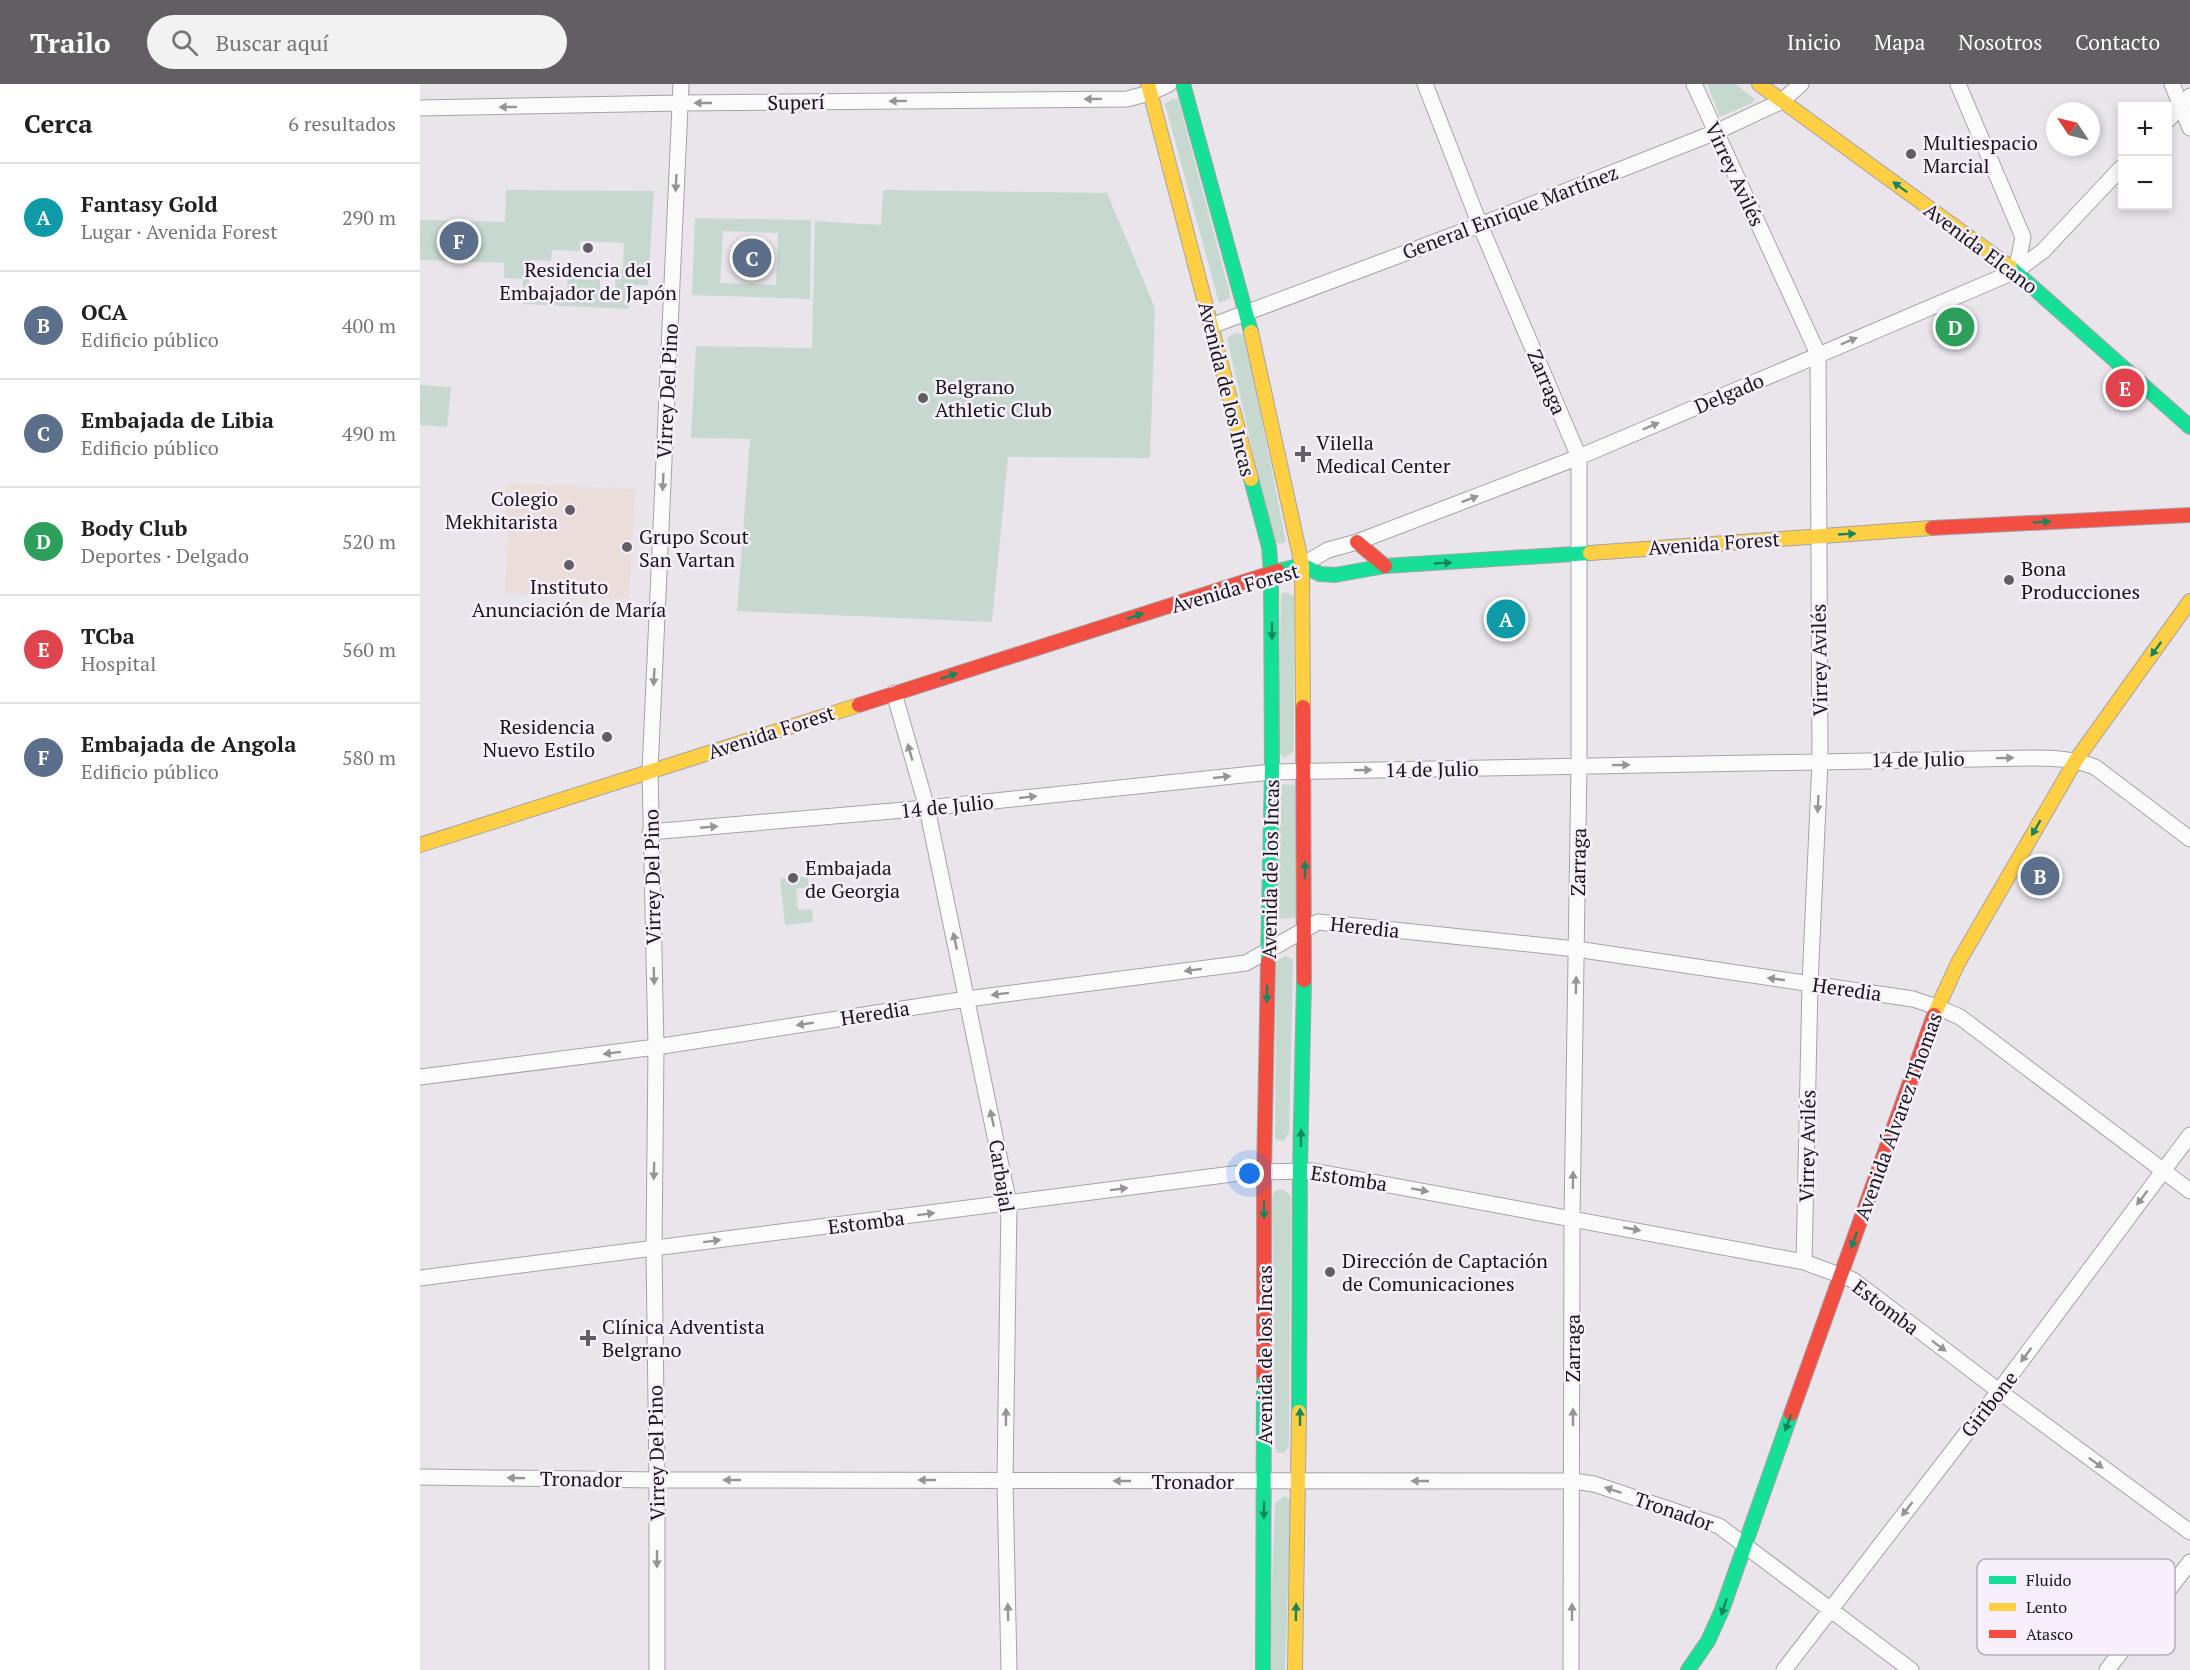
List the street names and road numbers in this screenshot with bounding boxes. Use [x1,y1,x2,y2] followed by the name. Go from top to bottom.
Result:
[767,88,825,116] street label: Superí
[1699,117,1771,231] street label: Virrey Avilés
[1398,158,1622,266] street label: General Enrique Martínez
[1919,196,2043,300] street label: Avenida Elcano
[1192,299,1262,479] street label: Avenida de los Incas
[650,323,684,459] street label: Virrey Del Pino
[1521,345,1573,419] street label: Zarraga
[1690,366,1768,420] street label: Delgado
[1647,525,1781,561] street label: Avenida Forest
[1168,557,1303,619] street label: Avenida Forest
[1805,604,1833,716] street label: Virrey Avilés
[704,699,838,765] street label: Avenida Forest
[1871,745,1965,773] street label: 14 de Julio
[1385,755,1479,783] street label: 14 de Julio
[1255,779,1285,959] street label: Avenida de los Incas
[899,788,995,824] street label: 14 de Julio
[637,809,667,945] street label: Virrey Del Pino
[1564,828,1592,896] street label: Zarraga
[1329,910,1401,944] street label: Heredia
[1811,971,1883,1007] street label: Heredia
[839,994,911,1032] street label: Heredia
[1848,1009,1948,1223] street label: Avenida Álvarez Thomas
[1793,1090,1821,1202] street label: Virrey Avilés
[983,1138,1021,1214] street label: Carbajal
[1309,1159,1389,1197] street label: Estomba
[826,1204,906,1240] street label: Estomba
[1251,1265,1278,1445] street label: Avenida de los Incas
[1847,1273,1925,1341] street label: Estomba
[1559,1314,1586,1382] street label: Zarraga
[1955,1365,2023,1443] street label: Giribone
[641,1385,671,1521] street label: Virrey Del Pino
[540,1465,623,1493] street label: Tronador
[1152,1468,1234,1495] street label: Tronador
[1631,1485,1718,1537] street label: Tronador

